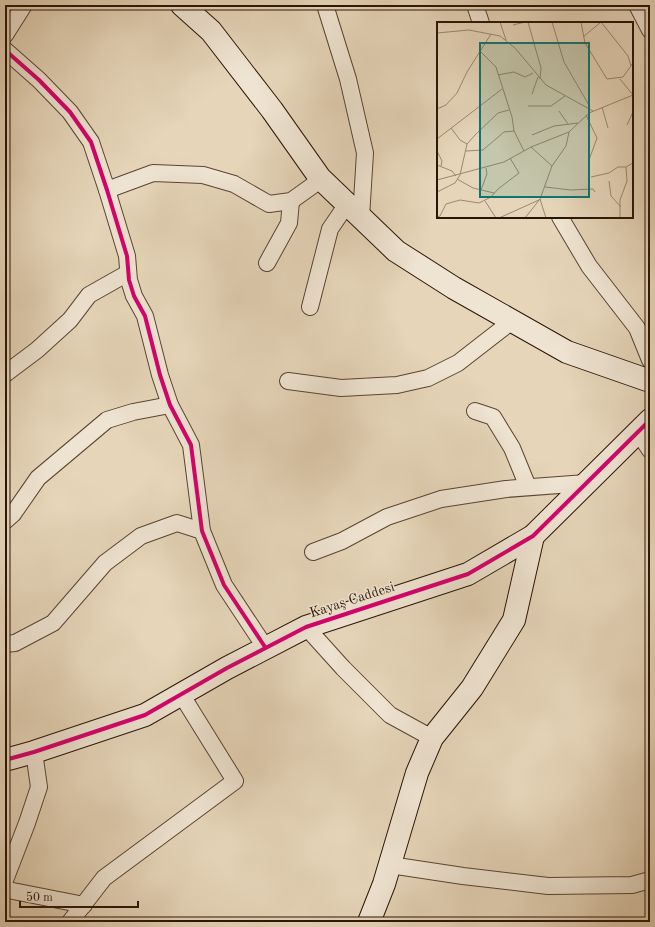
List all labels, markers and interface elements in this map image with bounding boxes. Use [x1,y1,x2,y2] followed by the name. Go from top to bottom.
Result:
[437,22,633,218] inset map
[308,580,396,620] street label: Kayaş Caddesi
[20,883,138,909] scale bar
[26,891,53,904] text: 50 m

